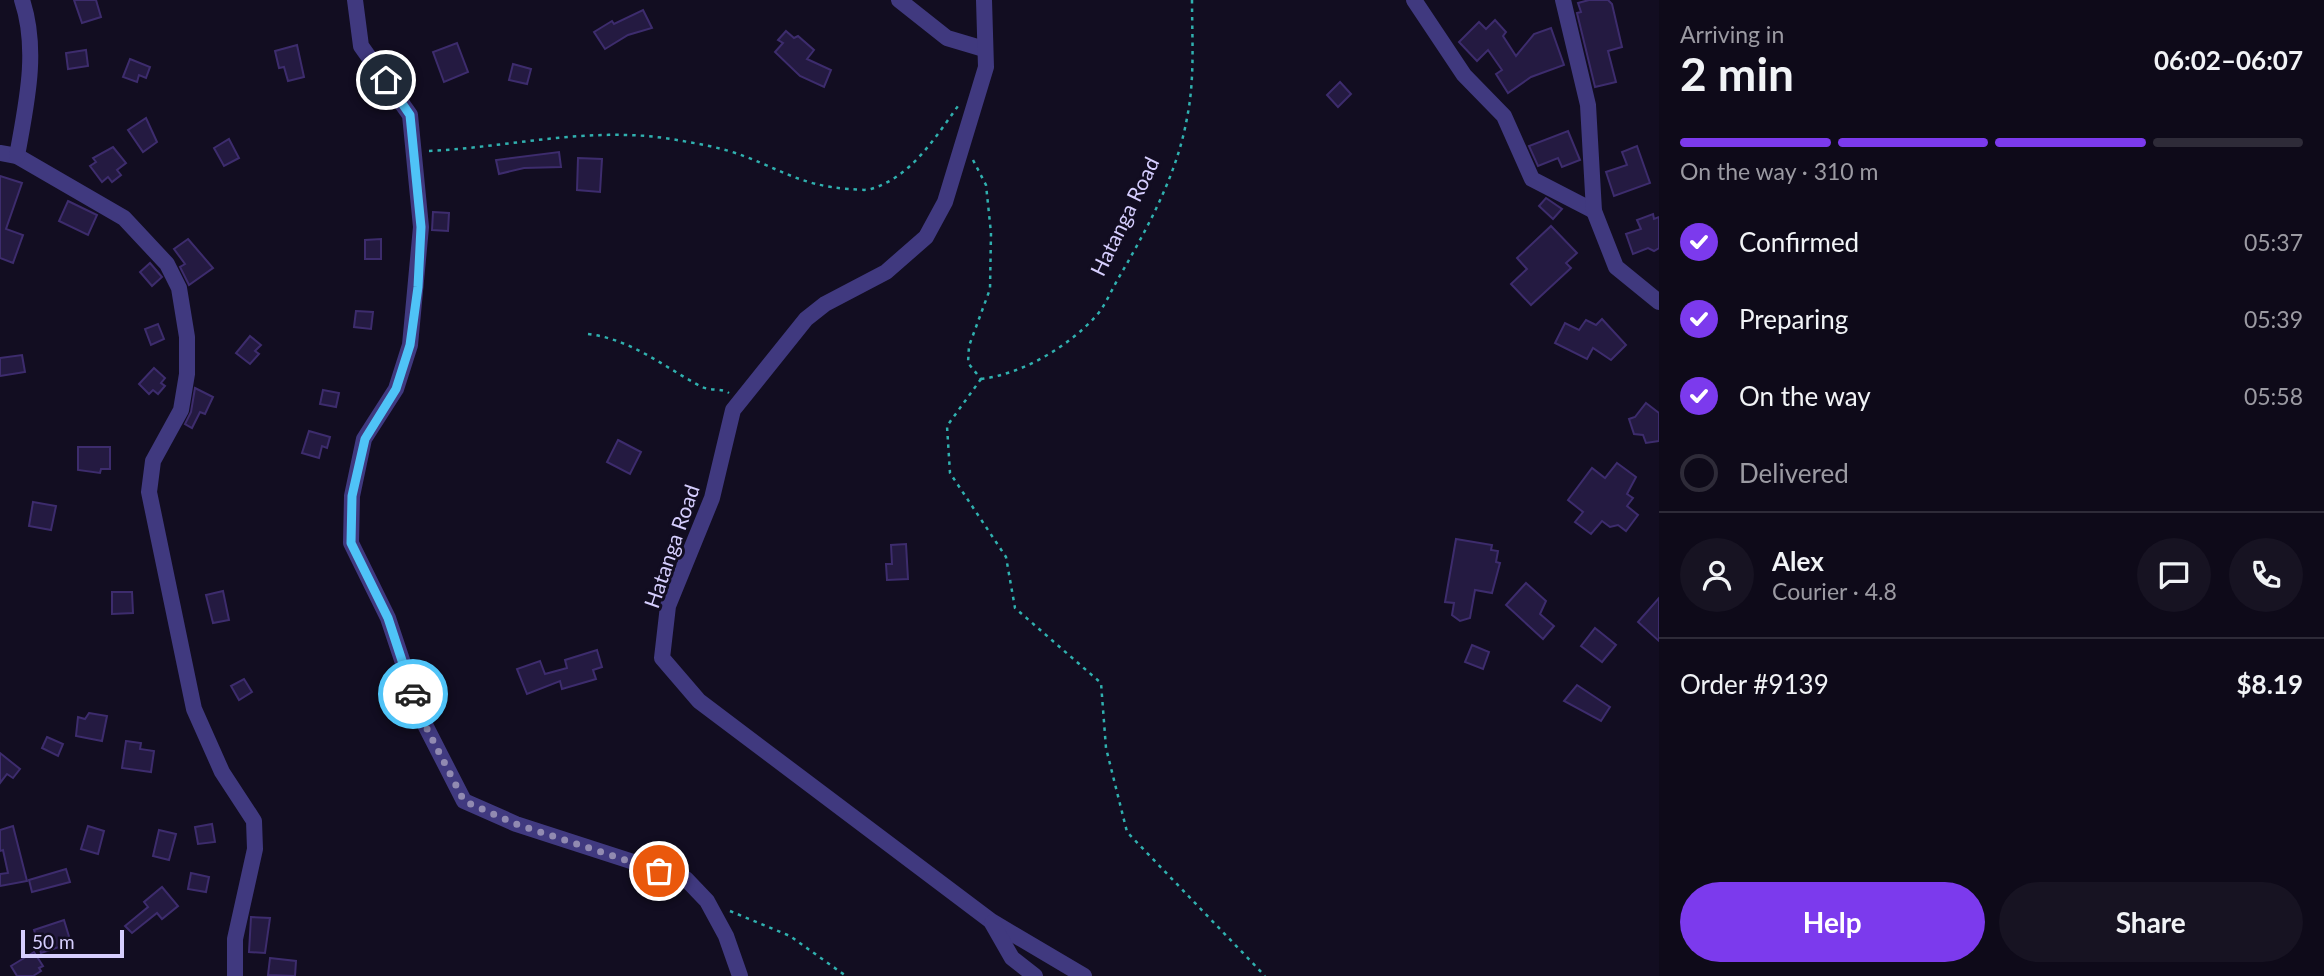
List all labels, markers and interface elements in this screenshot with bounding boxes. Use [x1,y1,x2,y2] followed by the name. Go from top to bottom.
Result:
[1680,20,1784,48] text: Arriving in
[2154,44,2303,76] text: 06:02–06:07
[1680,46,1794,101] text: 2 min
[356,50,416,110] pin
[367,61,405,99] icon: home
[1084,153,1164,279] street label: Hatanga Road
[1680,157,1879,185] text: On the way · 310 m
[1680,223,1718,261] icon: check
[1739,226,1859,258] text: Confirmed
[2244,228,2303,256] text: 05:37
[1680,300,1718,338] icon: check
[1739,303,1848,335] text: Preparing
[2244,305,2303,333] text: 05:39
[1680,377,1718,415] icon: check
[1739,380,1871,412] text: On the way
[2244,382,2303,410] text: 05:58
[1739,457,1849,489] text: Delivered
[638,481,704,611] street label: Hatanga Road
[1680,538,1754,612] button: person
[2137,538,2211,612] button: chat
[2229,538,2303,612] button: phone
[1772,545,1824,577] text: Alex
[1772,577,1897,605] text: Courier · 4.8
[378,659,448,729] courier
[1680,668,1829,700] text: Order #9139
[2237,668,2303,700] text: $8.19
[394,675,432,713] icon: car
[629,841,689,901] pin
[640,852,678,890] icon: bag
[1680,882,1985,962] button: Help
[1999,882,2303,962] button: Share
[21,927,124,959] scale bar
[32,930,75,953] text: 50 m

